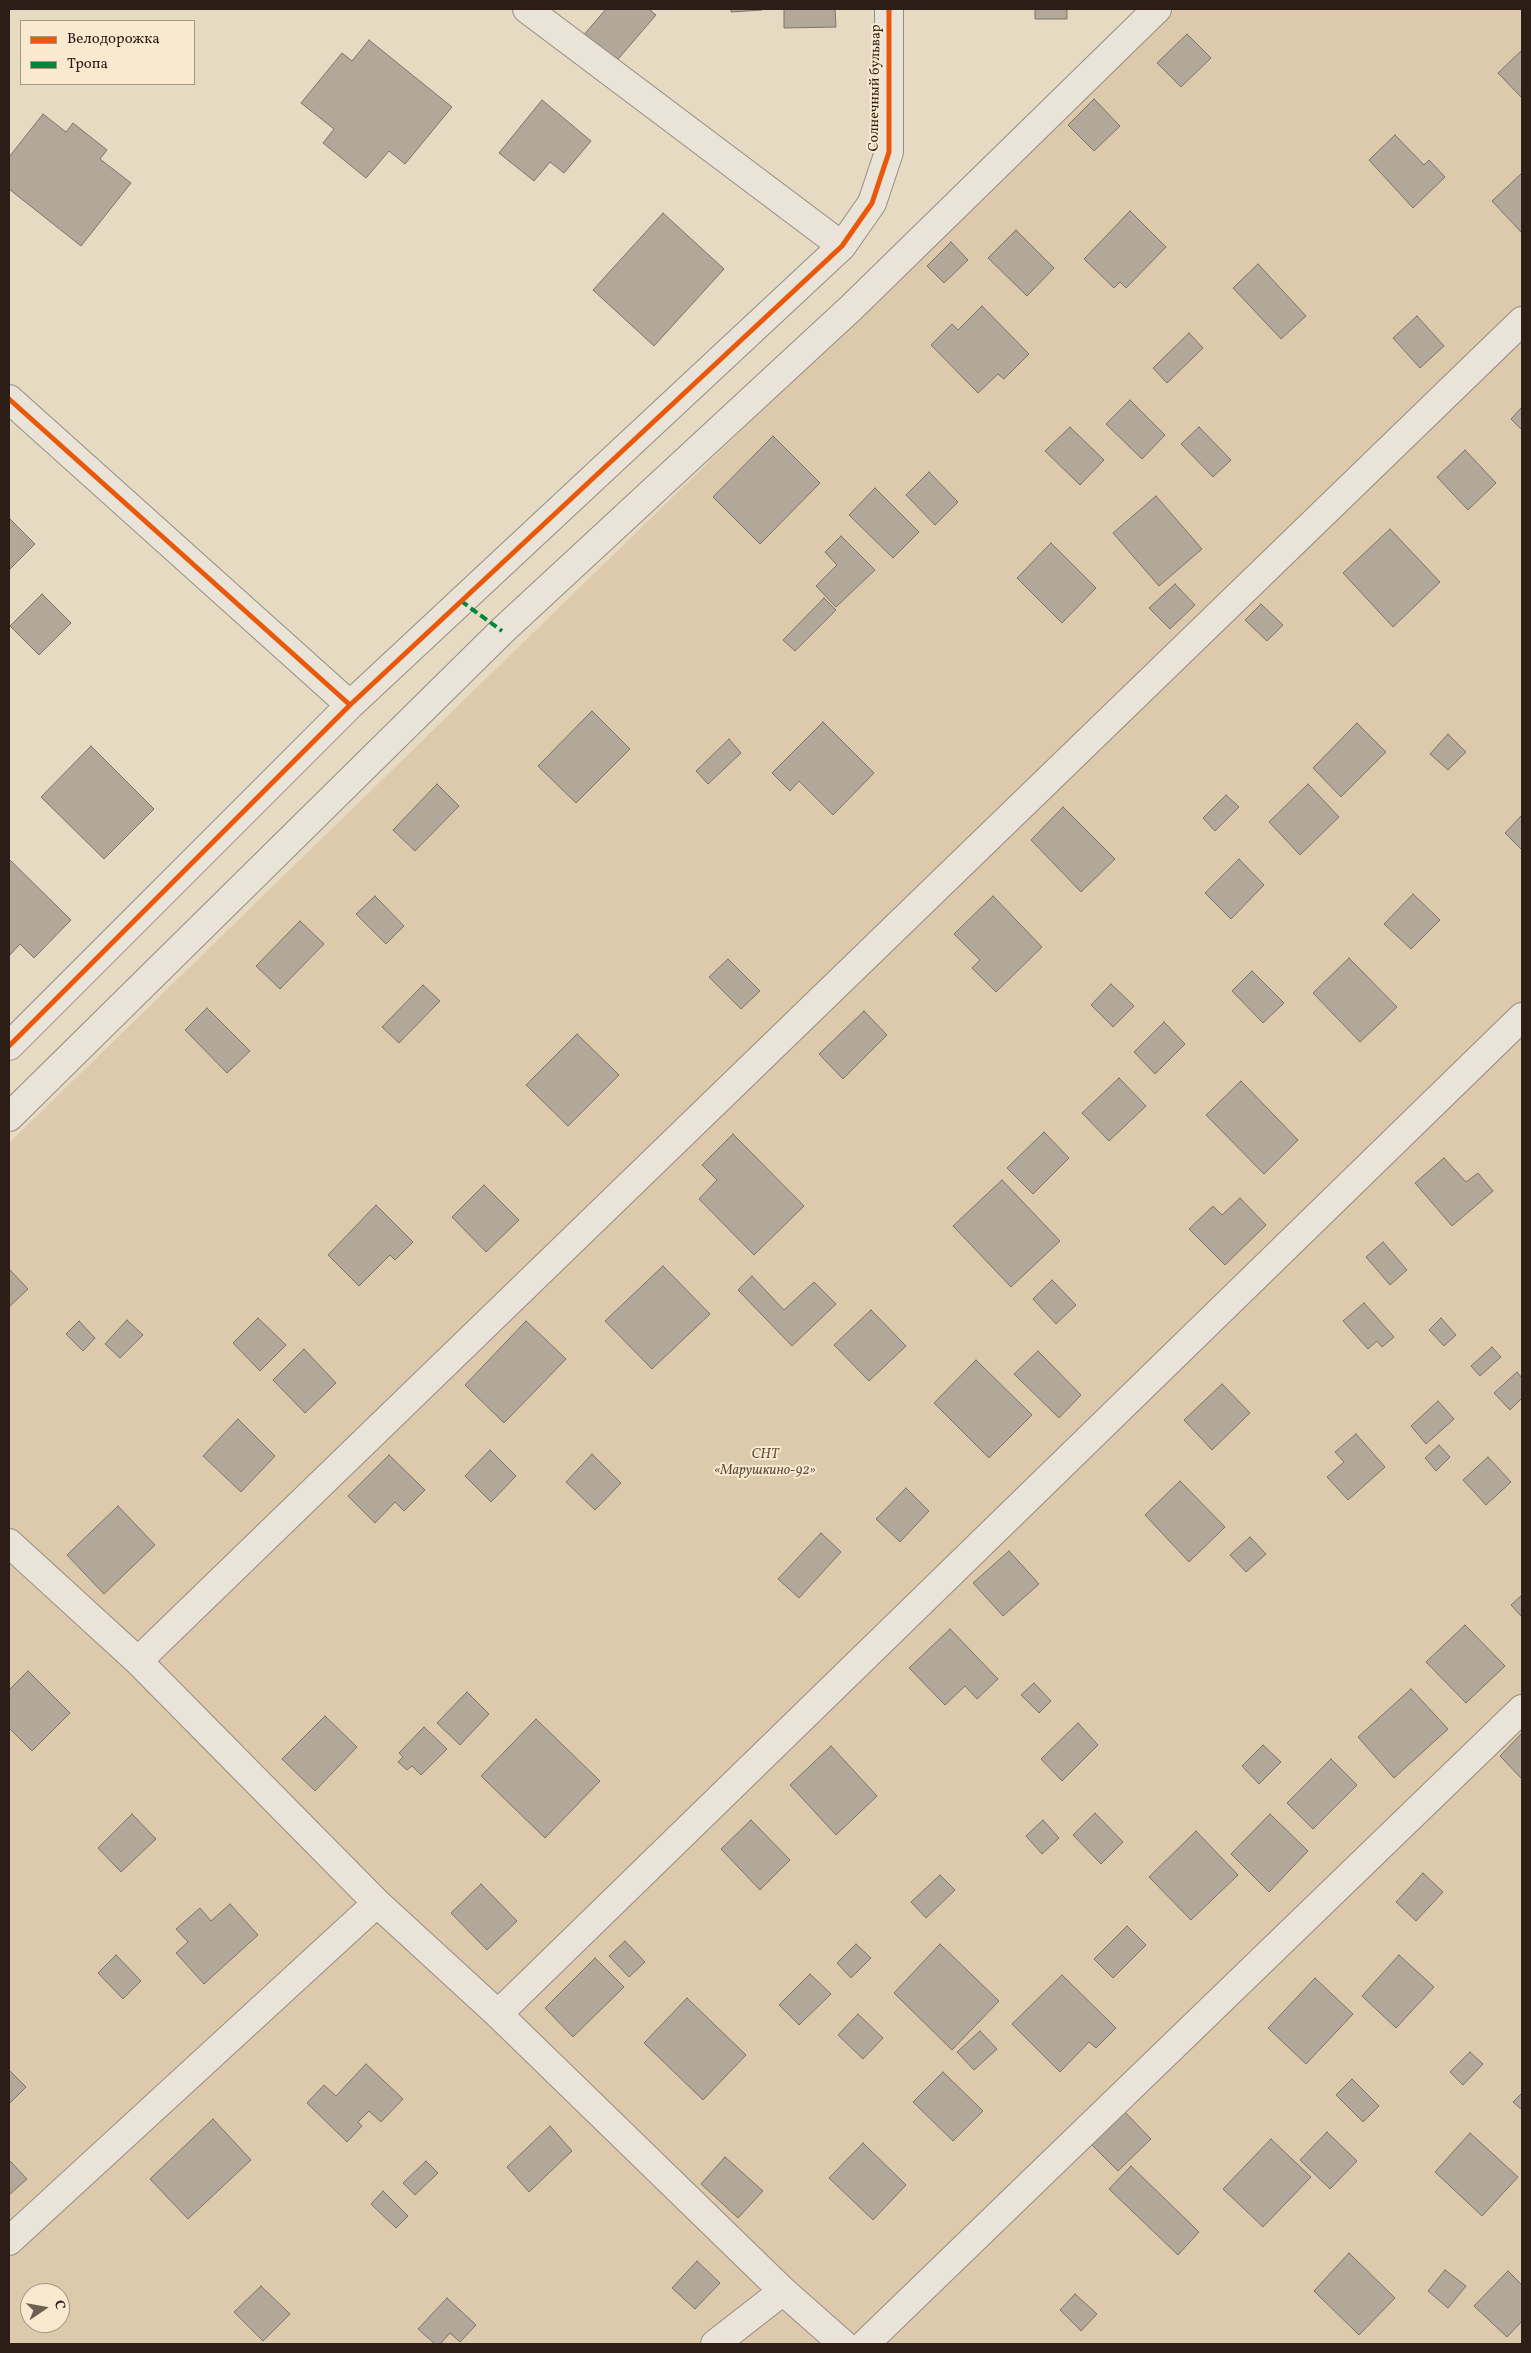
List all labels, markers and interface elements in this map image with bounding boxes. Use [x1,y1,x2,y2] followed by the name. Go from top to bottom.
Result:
[20,20,195,85] legend
[866,24,886,152] street label: Солнечный бульвар
[67,29,160,50] text: Велодорожка
[67,54,108,75] text: Тропа
[714,1447,816,1480] park label: СНТ «Марушкино-92»
[20,2283,70,2333] north arrow
[49,2299,69,2311] text: С

